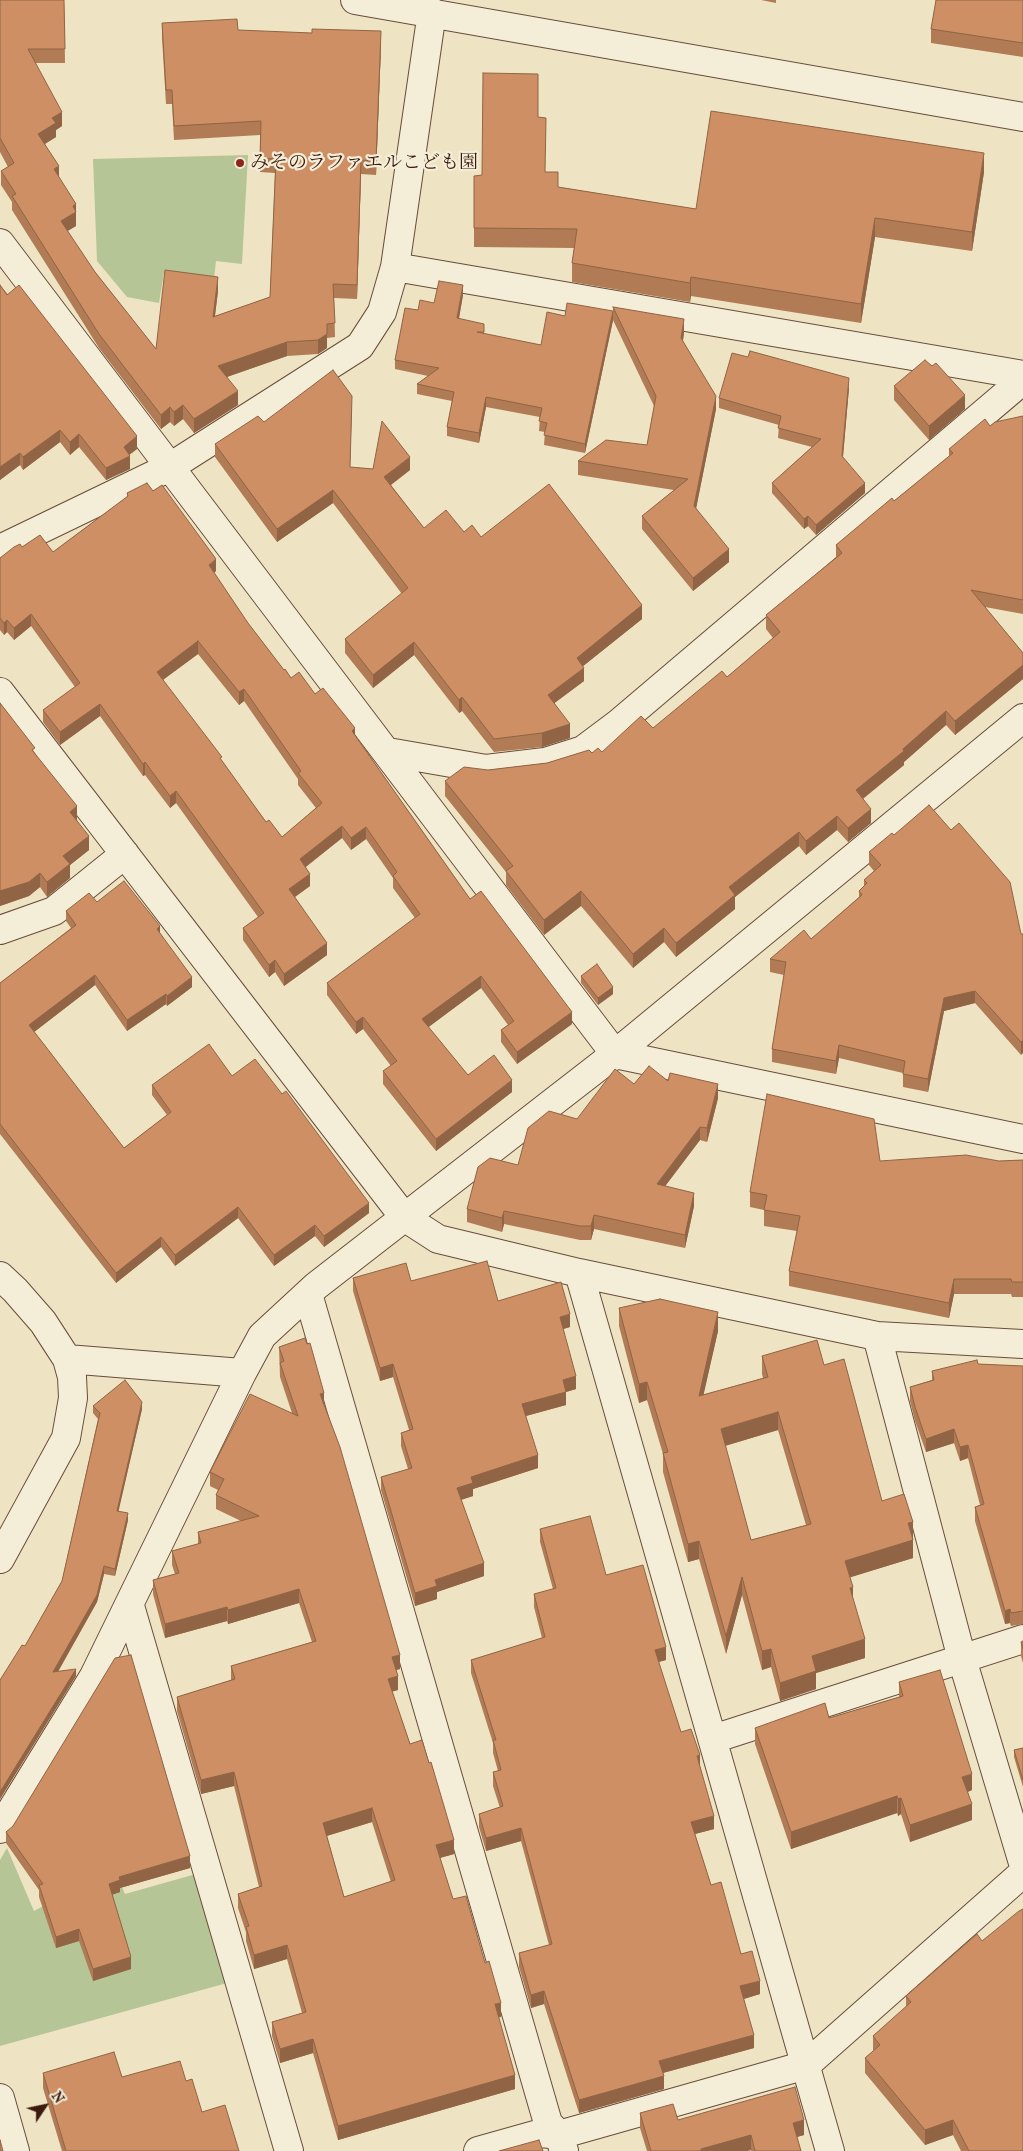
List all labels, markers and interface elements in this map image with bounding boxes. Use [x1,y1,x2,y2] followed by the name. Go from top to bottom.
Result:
[250,152,478,174] place label: みそのラファエルこども園
[234,157,246,169] marker: みそのラファエルこども園
[20,2081,70,2131] north arrow
[48,2088,68,2106] text: N

